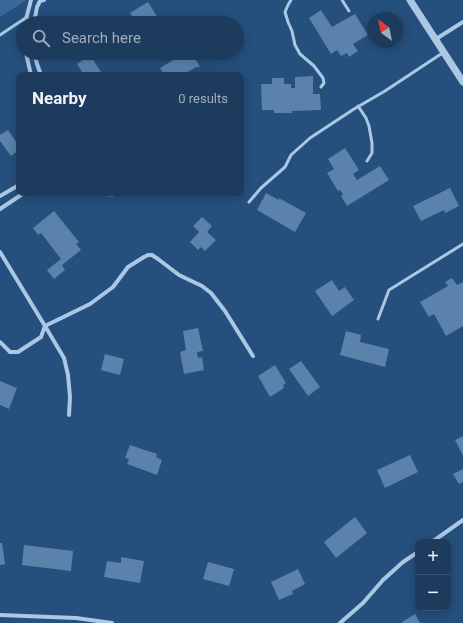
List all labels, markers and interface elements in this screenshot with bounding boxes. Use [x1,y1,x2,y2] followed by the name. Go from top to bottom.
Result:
[367,12,403,48] north arrow
[16,16,244,60] search box
[30,27,52,49] icon: search
[62,29,141,47] text: Search here
[32,88,87,108] text: Nearby
[178,91,228,106] text: 0 results
[415,539,451,611] map controls
[415,539,451,575] button: +
[415,575,451,611] button: −

